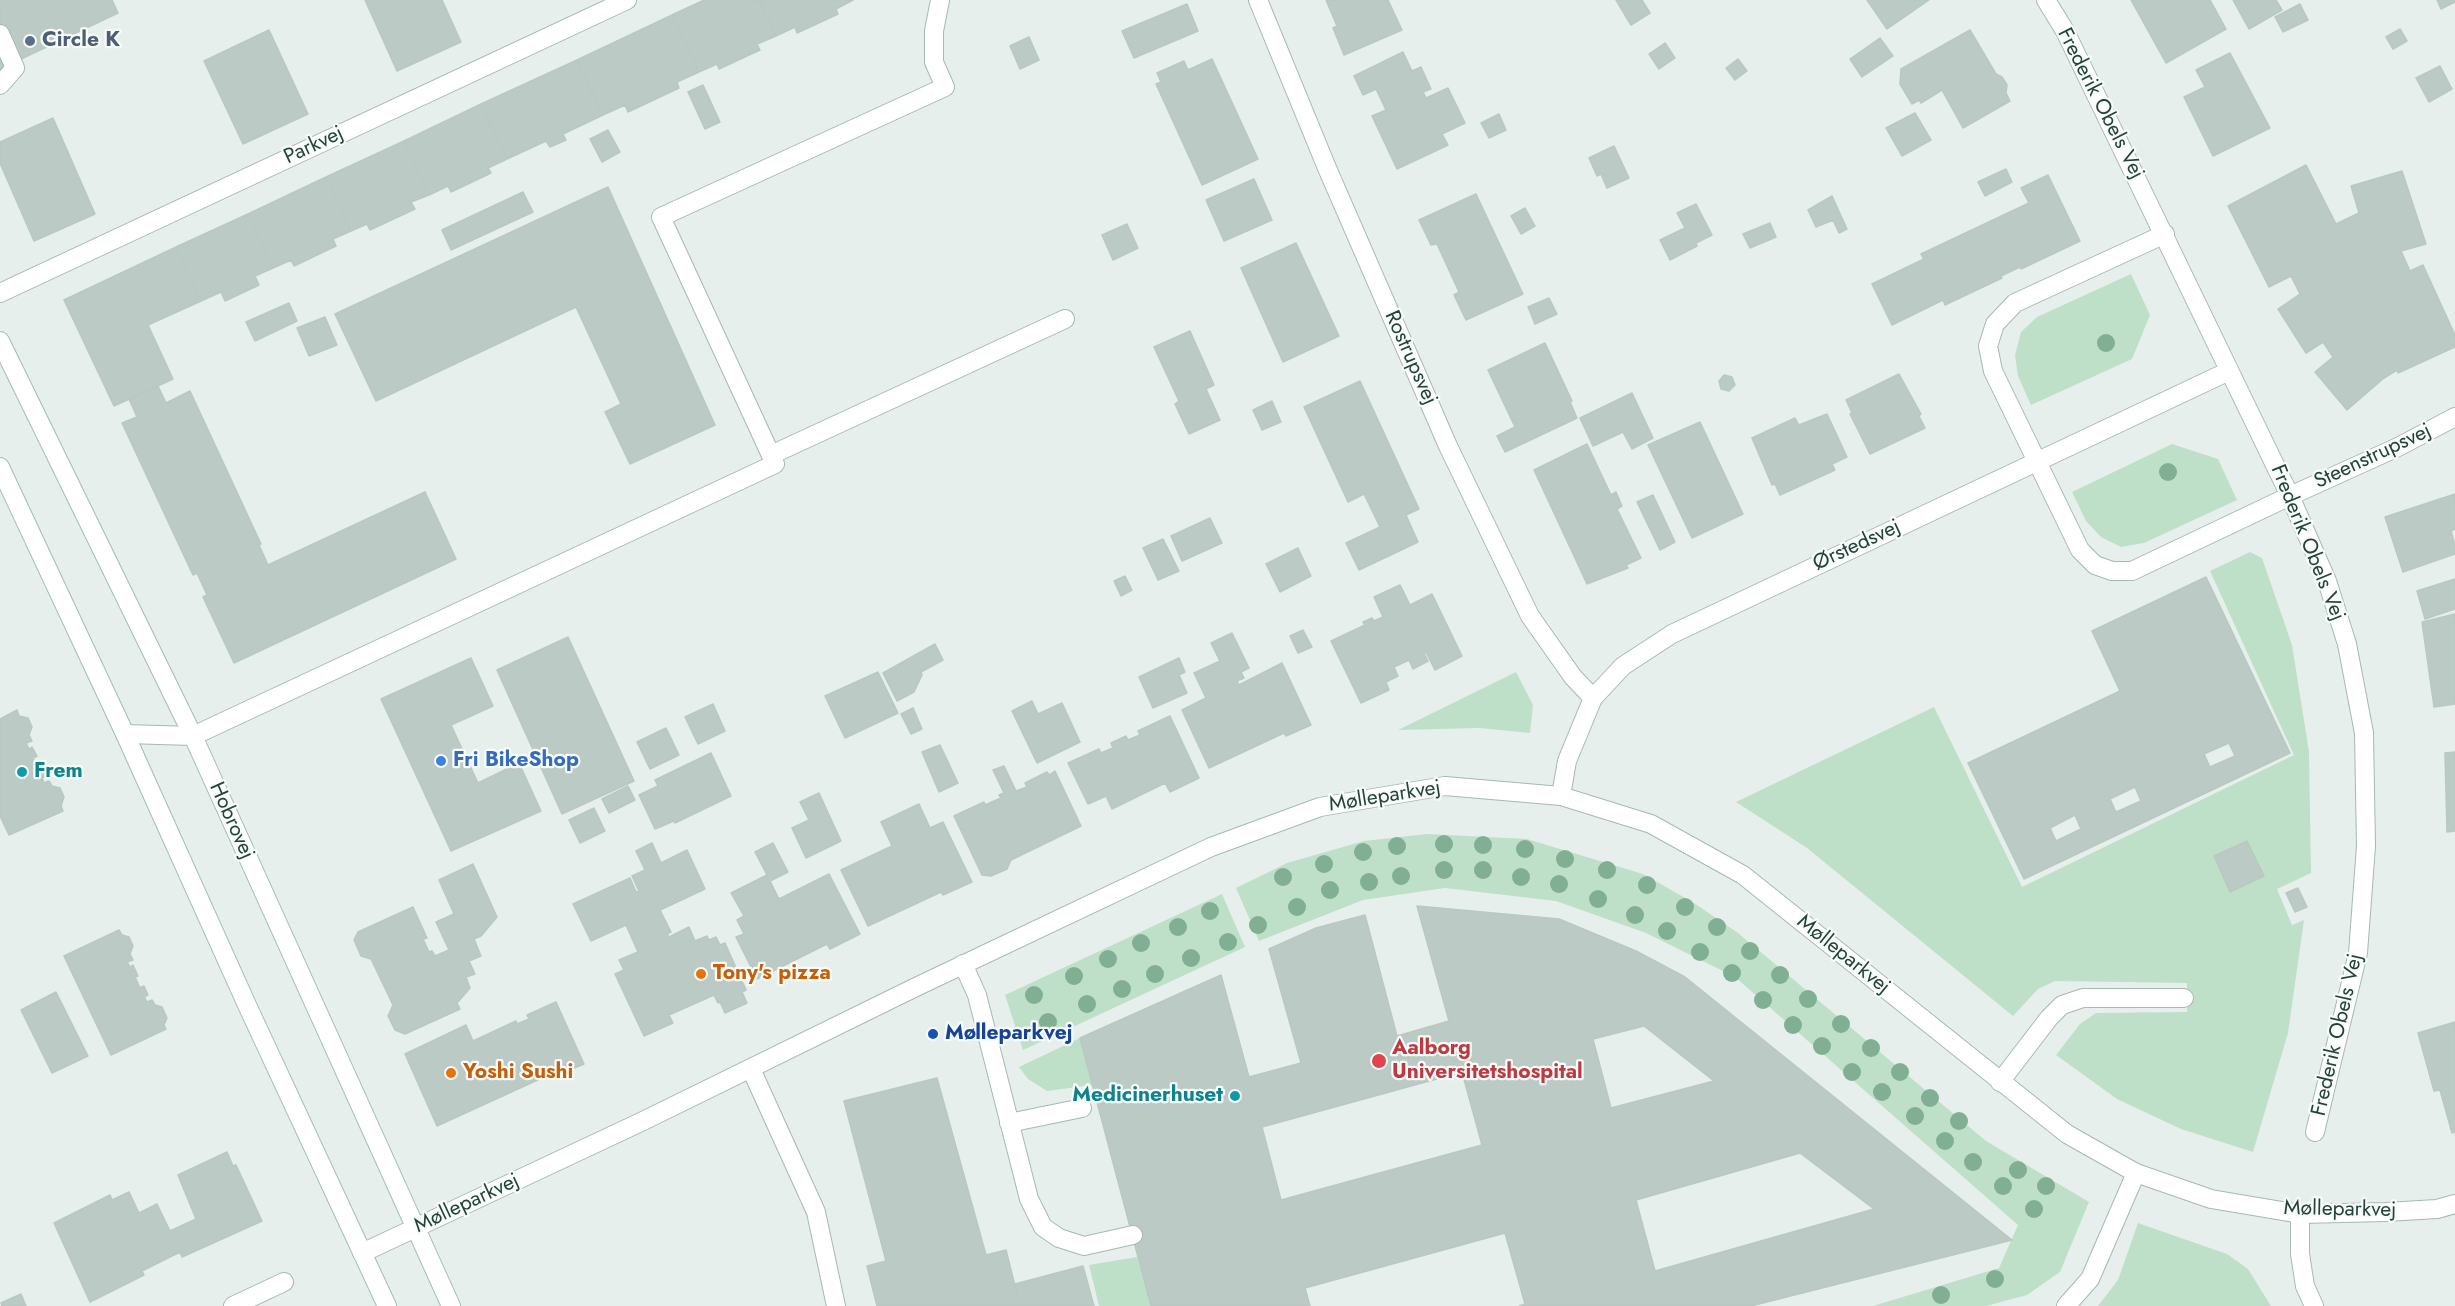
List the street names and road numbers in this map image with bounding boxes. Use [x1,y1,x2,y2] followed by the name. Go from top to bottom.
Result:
[2051,24,2149,184] street label: Frederik Obels Vej
[280,121,348,171] street label: Parkvej
[1378,307,1442,409] street label: Rostrupsvej
[2310,419,2436,495] street label: Steenstrupsvej
[2264,461,2350,625] street label: Frederik Obels Vej
[1809,515,1905,577] street label: Ørstedsvej
[1327,776,1443,818] street label: Mølleparkvej
[203,779,259,863] street label: Hobrovej
[1791,910,1895,1000] street label: Mølleparkvej
[2307,951,2369,1119] street label: Frederik Obels Vej
[411,1169,523,1239] street label: Mølleparkvej
[2283,1196,2397,1224] street label: Mølleparkvej

